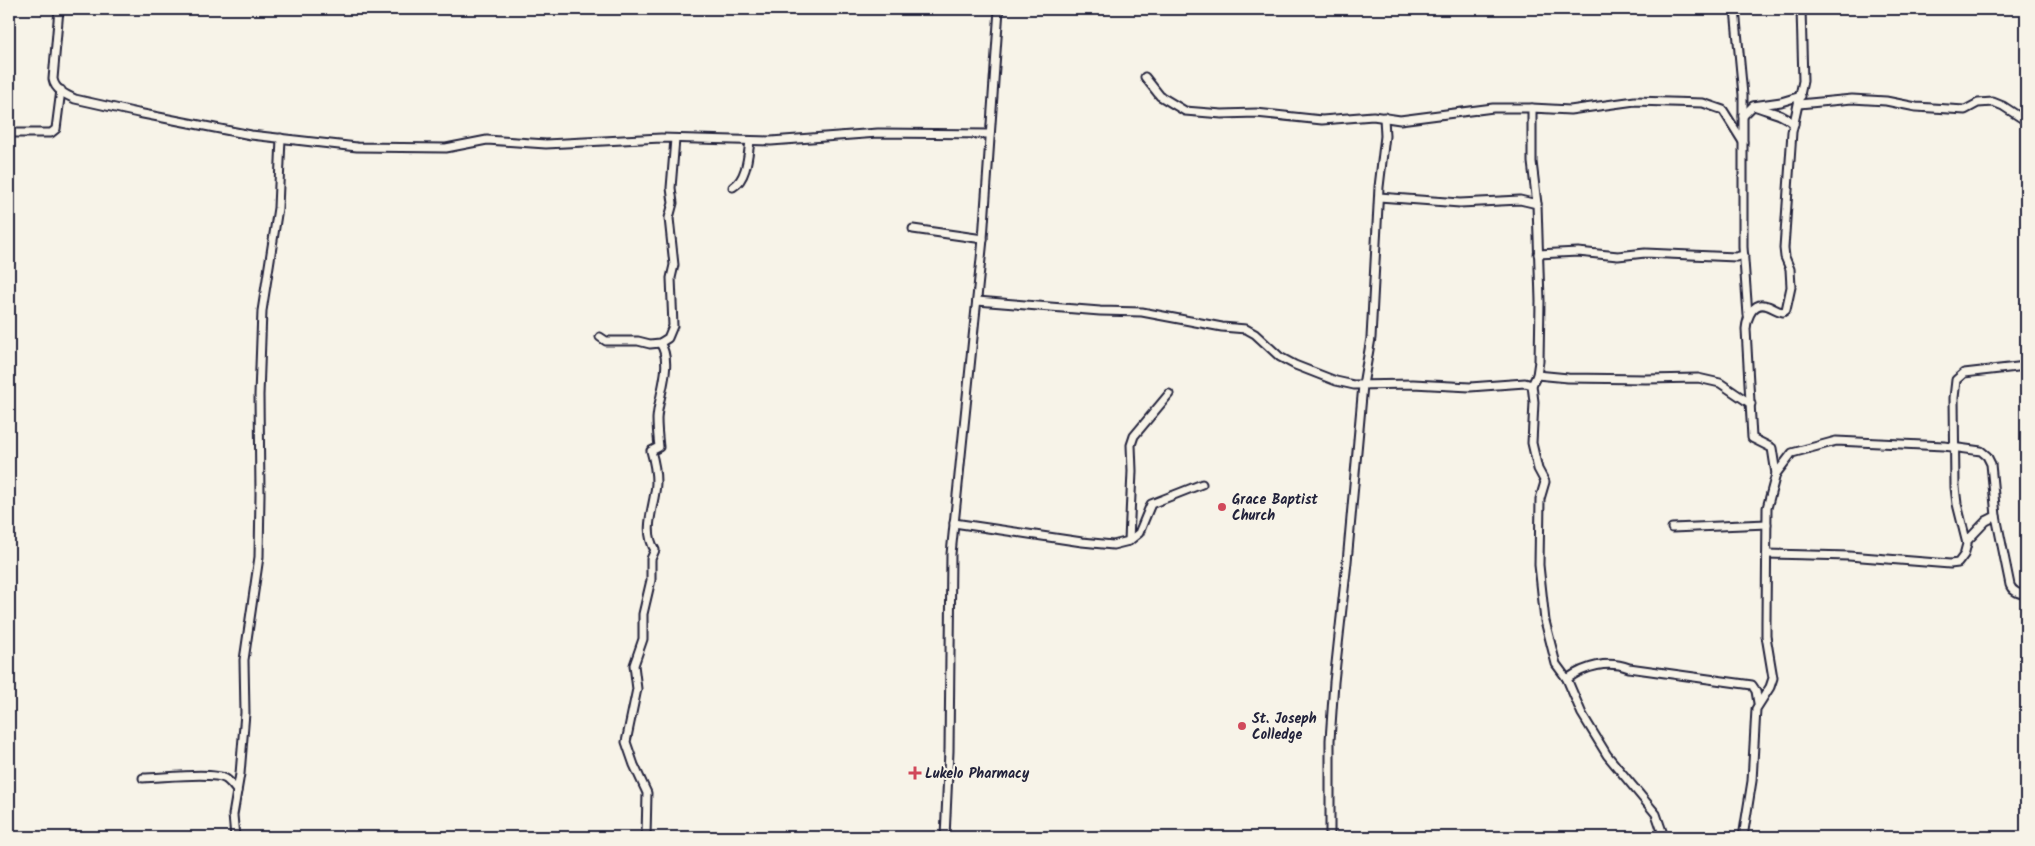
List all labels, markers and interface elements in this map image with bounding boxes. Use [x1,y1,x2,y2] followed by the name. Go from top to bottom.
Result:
[1232,489,1319,527] place label: Grace Baptist Church
[1216,501,1228,513] marker: Grace Baptist Church
[1252,708,1317,746] place label: St. Joseph Colledge
[1236,720,1248,732] marker: St. Joseph Colledge
[925,763,1030,785] place label: Lukelo Pharmacy
[909,767,921,779] marker: Lukelo Pharmacy

